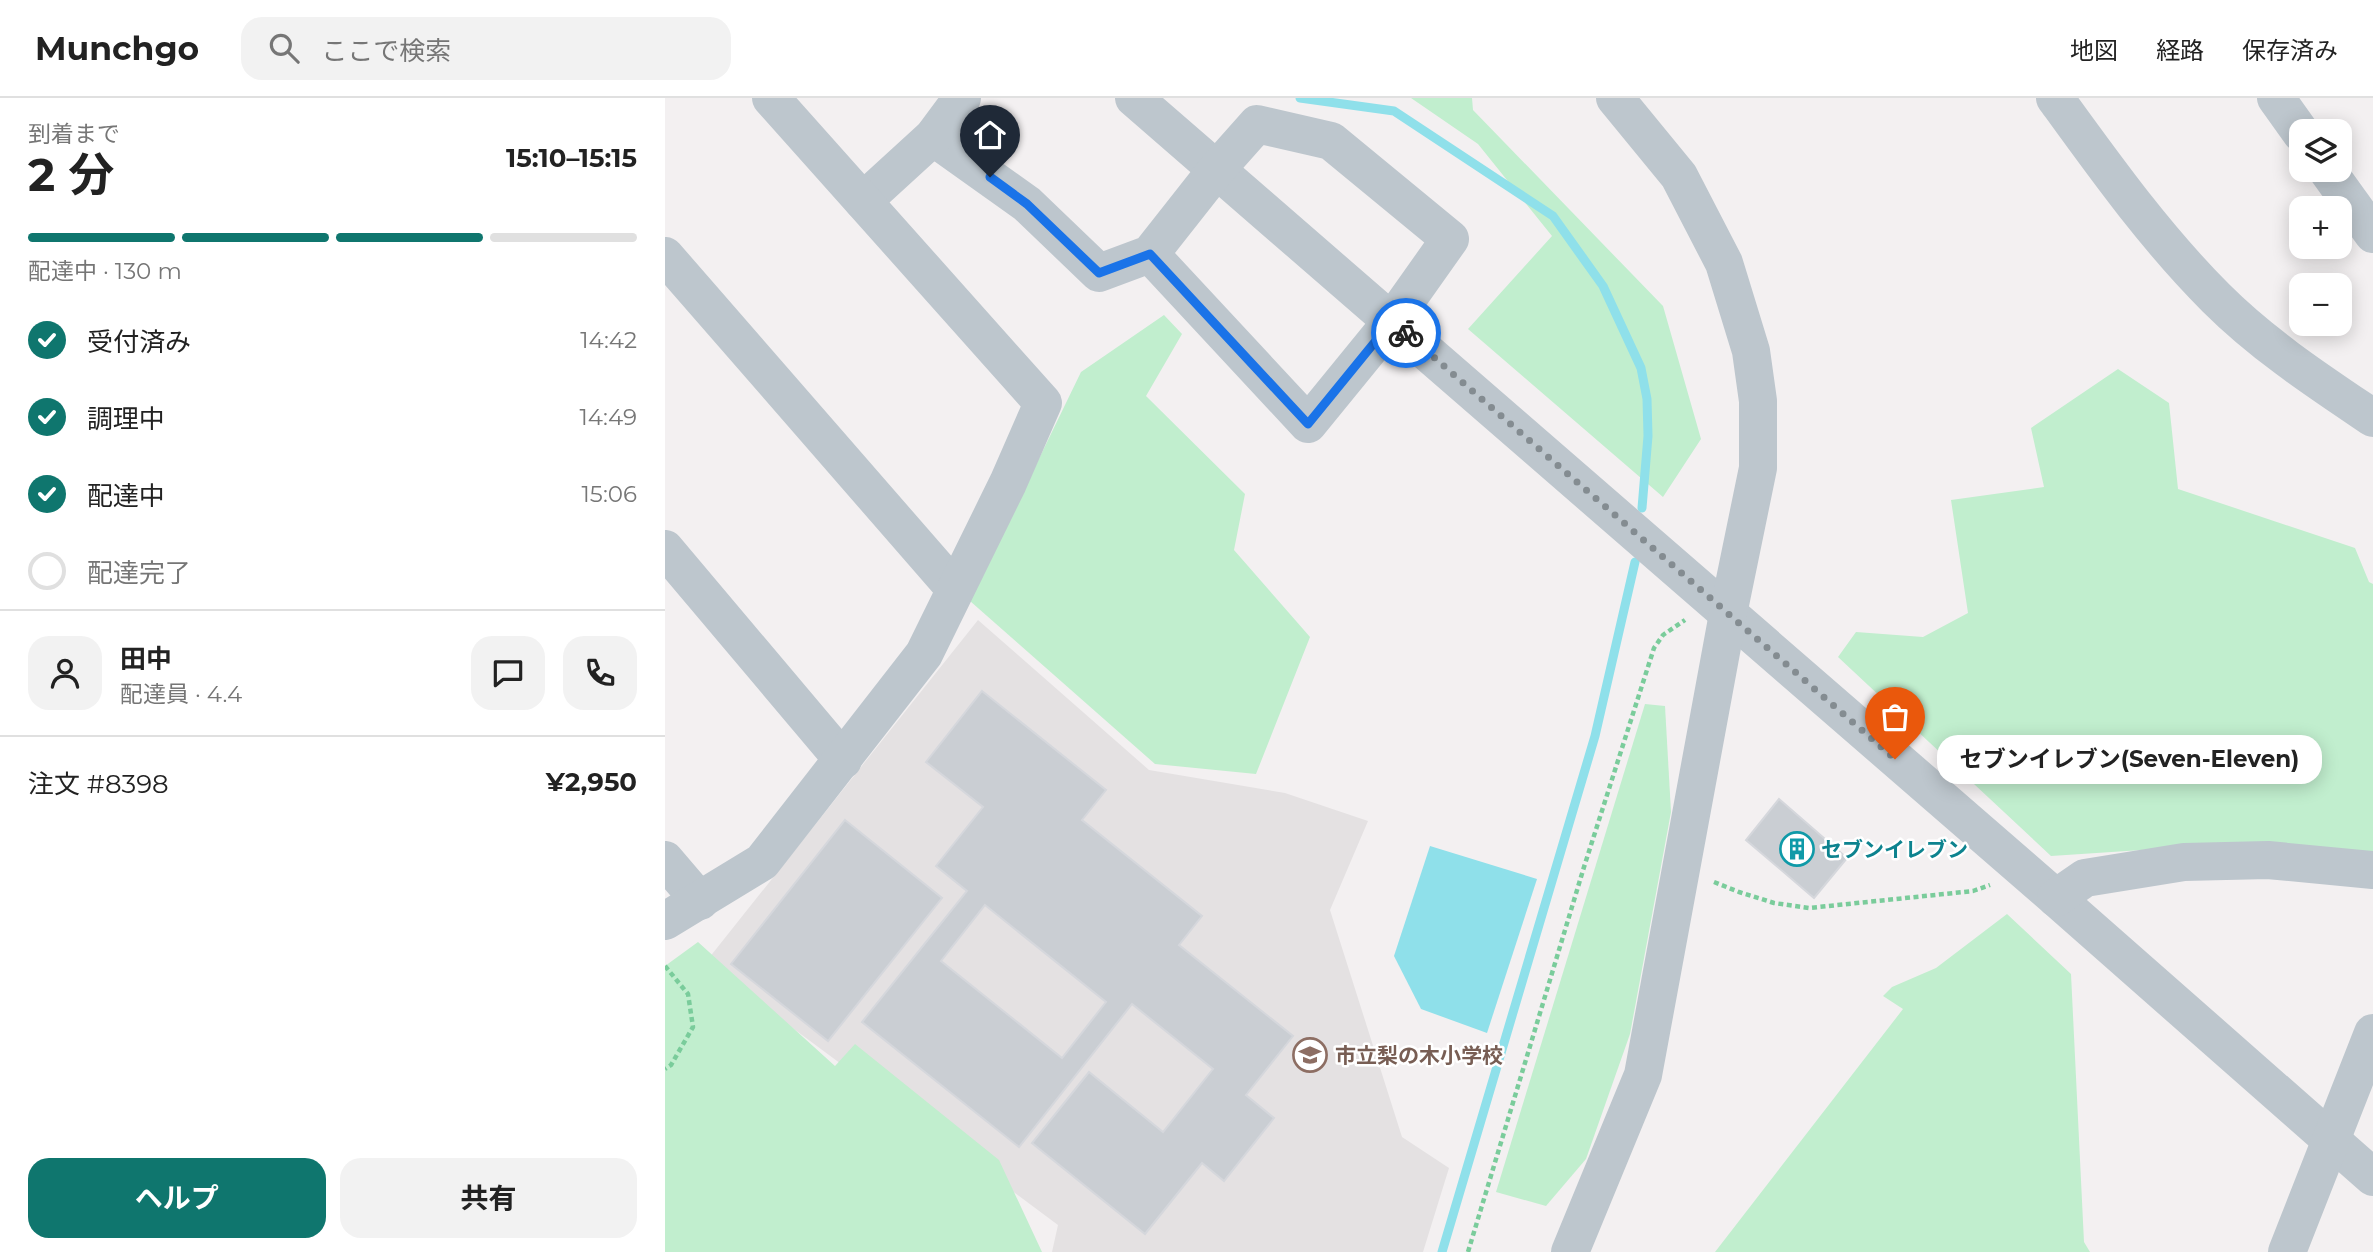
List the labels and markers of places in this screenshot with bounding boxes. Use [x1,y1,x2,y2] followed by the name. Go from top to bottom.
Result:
[960,105,1020,177] pin
[1865,687,1925,759] pin
[1937,734,2322,784] callout: セブンイレブン(Seven-Eleven)
[1778,830,1816,868] building icon: セブンイレブン
[1821,837,1968,862] place label: セブンイレブン
[1291,1036,1329,1074] school or university icon: 市立梨の木小学校
[1335,1043,1503,1068] place label: 市立梨の木小学校

